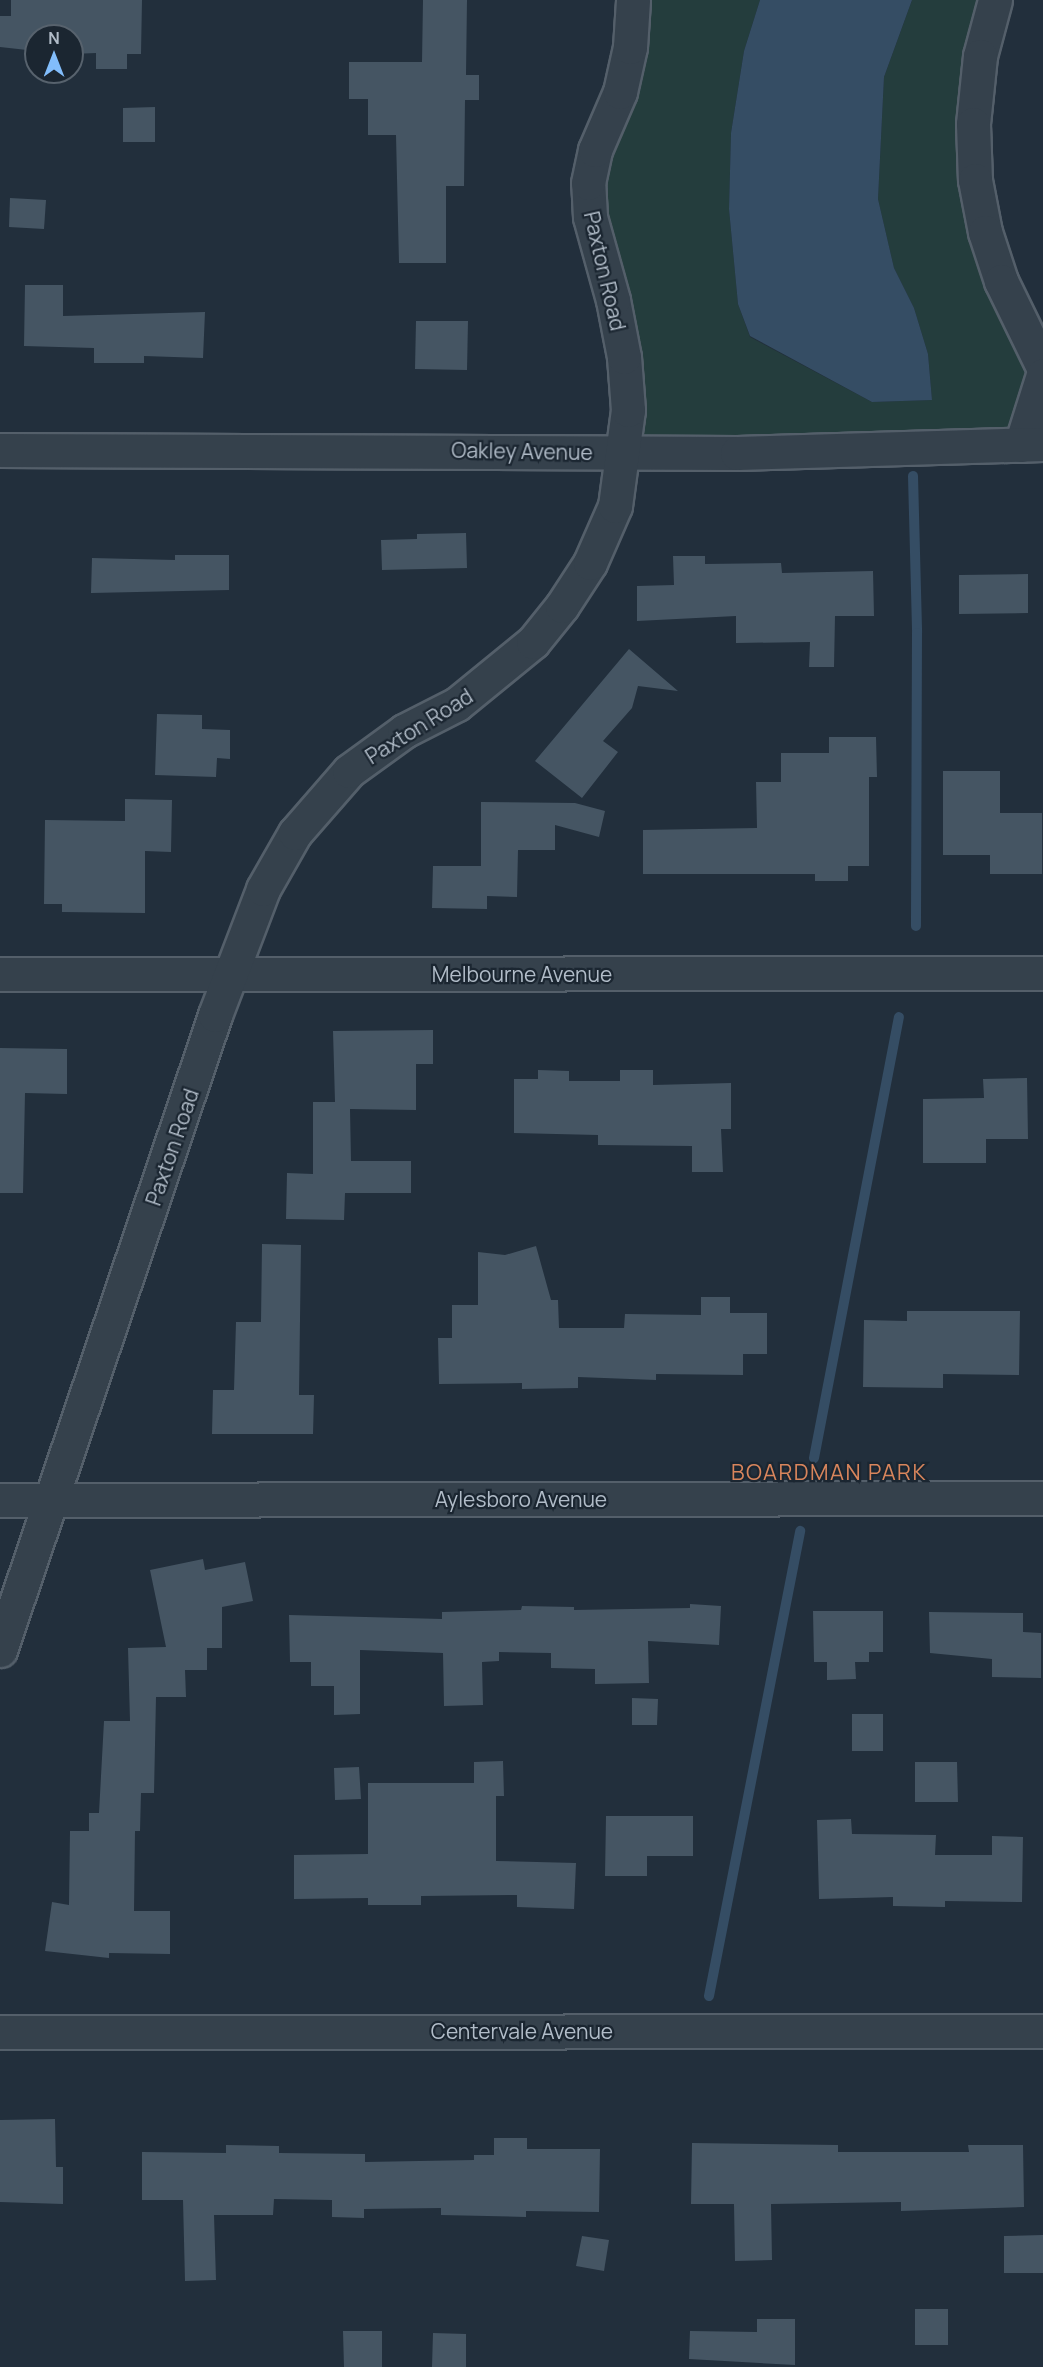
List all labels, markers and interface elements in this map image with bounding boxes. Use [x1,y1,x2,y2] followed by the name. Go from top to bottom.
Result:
[24,24,84,84] north arrow
[48,27,60,49] text: N
[579,209,631,333] street label: Paxton Road
[451,437,593,465] street label: Oakley Avenue
[361,683,477,769] street label: Paxton Road
[432,961,612,987] street label: Melbourne Avenue
[140,1085,204,1209] street label: Paxton Road
[731,1460,927,1486] district label: BOARDMAN PARK
[435,1486,607,1512] street label: Aylesboro Avenue
[431,2018,613,2044] street label: Centervale Avenue

